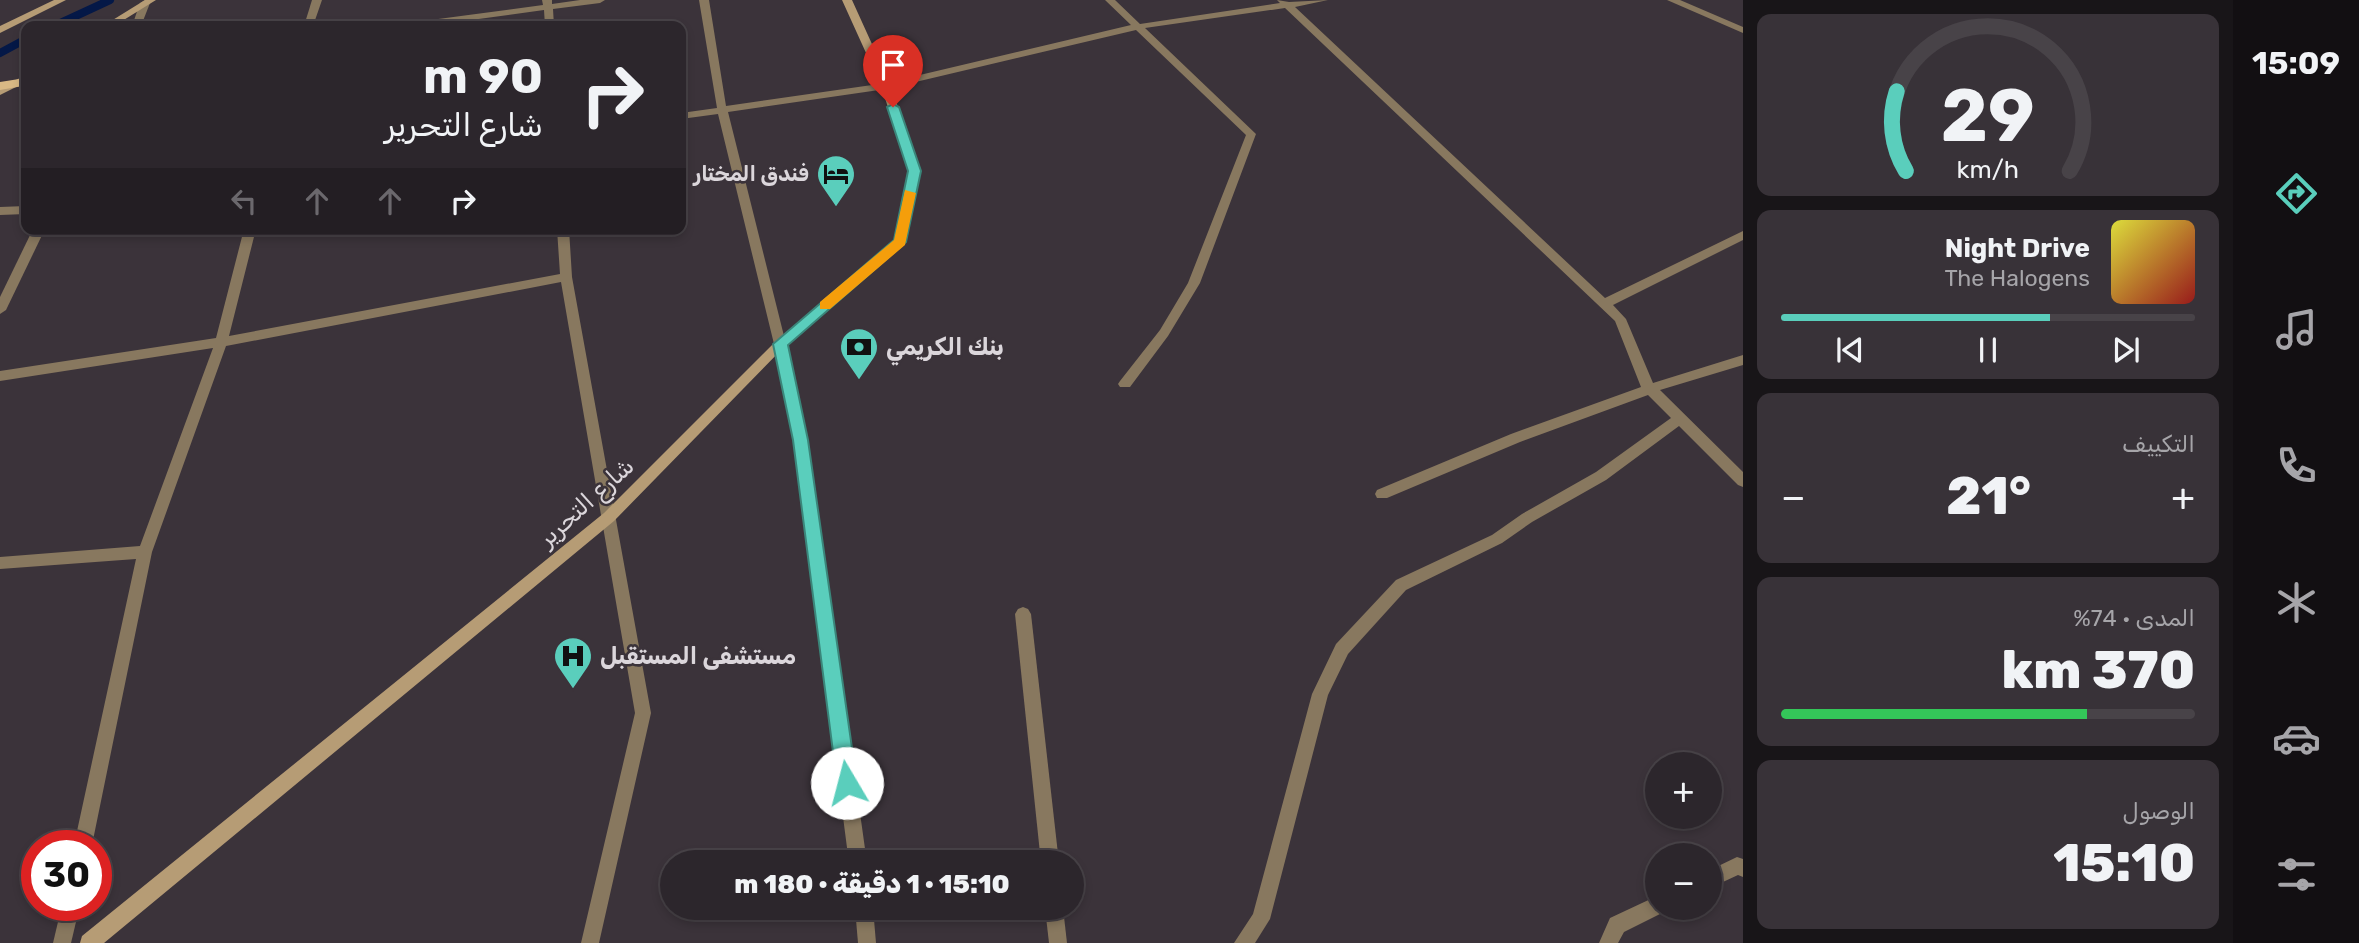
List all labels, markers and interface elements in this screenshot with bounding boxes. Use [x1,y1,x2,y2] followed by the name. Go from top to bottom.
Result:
[863,35,923,107] pin
[2252,44,2340,82] text: 15:09
[874,46,912,84] icon: arrive
[423,47,543,105] text: 90 m
[567,49,658,140] icon: right
[1941,73,2035,159] text: 29
[385,106,543,144] text: شارع التحرير
[815,153,857,208] hotel icon: فندق المختار
[1957,155,2019,184] text: km/h
[692,161,809,186] place label: فندق المختار
[2272,169,2321,218] icon: directions
[225,182,263,220] icon: left
[298,182,336,220] icon: ahead
[371,182,409,220] icon: ahead
[444,182,482,220] icon: right
[1945,233,2090,264] text: Night Drive
[1944,264,2090,292] text: The Halogens
[2272,305,2321,354] icon: music
[838,326,880,381] bank icon: بنك الكريمي
[1831,331,1869,369] icon: previous
[1969,331,2007,369] icon: pause
[2107,331,2145,369] icon: next
[886,333,1004,366] place label: بنك الكريمي
[2122,430,2195,458] text: التكييف
[2272,441,2321,490] icon: phone
[531,452,641,555] street label: شارع التحرير
[1946,465,2031,527] text: 21°
[1781,474,1806,520] text: −
[2171,474,2195,520] text: +
[2272,578,2321,627] icon: climate
[2073,604,2195,632] text: المدى · 74%
[552,635,594,690] hospital icon: مستشفى المستقبل
[2001,639,2195,701] text: 370 km
[600,642,796,670] place label: مستشفى المستقبل
[2272,714,2321,763] icon: car
[810,746,884,820] position arrow
[1645,752,1722,920] map controls
[1645,752,1722,829] button: +
[2123,797,2195,825] text: الوصول
[21,830,112,921] speed limit sign: 30
[2053,832,2195,894] text: 15:10
[1645,843,1722,920] button: −
[2272,850,2321,899] icon: filters
[734,869,1010,900] text: 15:10 · 1 دقيقة · 180 m

